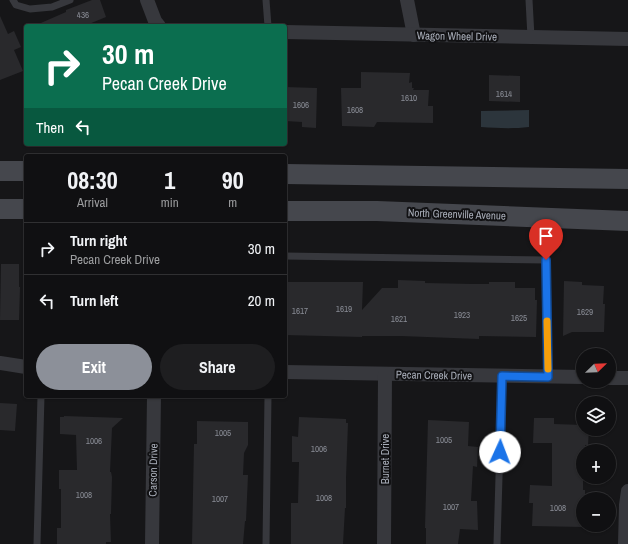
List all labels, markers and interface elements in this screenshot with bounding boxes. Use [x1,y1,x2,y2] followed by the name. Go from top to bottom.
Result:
[77,9,89,21] house number: 436
[417,28,497,44] street label: Wagon Wheel Drive
[102,35,154,73] text: 30 m
[36,40,88,92] icon: right
[102,71,227,96] text: Pecan Creek Drive
[496,88,512,100] house number: 1614
[401,92,417,104] house number: 1610
[293,99,309,111] house number: 1606
[347,104,363,116] house number: 1608
[72,116,94,138] icon: left
[36,117,64,138] text: Then
[67,164,118,196] text: 08:30
[164,164,175,196] text: 1
[222,164,244,196] text: 90
[77,194,108,211] text: Arrival
[161,194,179,211] text: min
[228,194,237,211] text: m
[408,205,506,223] street label: North Greenville Avenue
[529,219,563,260] pin
[535,225,557,247] icon: arrive
[70,230,127,251] text: Turn right
[36,238,58,260] icon: right
[248,238,275,259] text: 30 m
[70,251,160,268] text: Pecan Creek Drive
[36,290,58,312] icon: left
[70,290,118,311] text: Turn left
[248,290,275,311] text: 20 m
[336,303,352,315] house number: 1619
[292,305,308,317] house number: 1617
[577,306,593,318] house number: 1629
[454,309,470,321] house number: 1923
[511,312,527,324] house number: 1625
[391,313,407,325] house number: 1621
[36,344,152,390] button: Exit
[160,344,275,390] button: Share
[576,348,616,388] north arrow
[576,348,616,532] map controls
[396,367,472,383] street label: Pecan Creek Drive
[576,396,616,436] button: layers
[215,427,231,439] house number: 1005
[479,431,521,473] position arrow
[378,434,392,484] street label: Burnet Drive
[436,434,452,446] house number: 1005
[86,435,102,447] house number: 1006
[146,443,160,497] street label: Carson Drive
[311,443,327,455] house number: 1006
[576,444,616,484] button: +
[76,489,92,501] house number: 1008
[316,492,332,504] house number: 1008
[576,492,616,532] button: −
[212,493,228,505] house number: 1007
[443,501,459,513] house number: 1007
[550,502,566,514] house number: 1008

